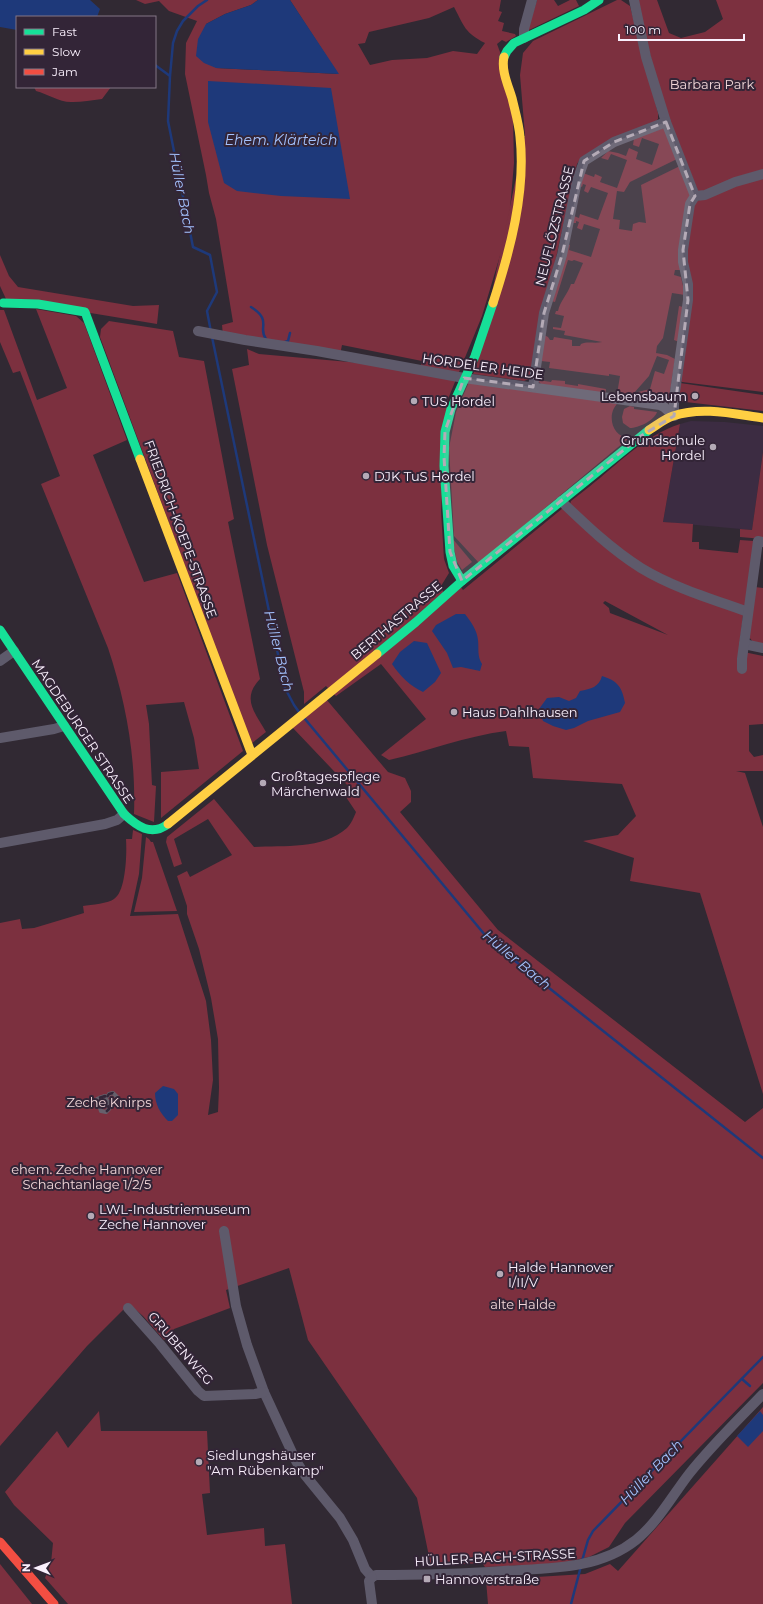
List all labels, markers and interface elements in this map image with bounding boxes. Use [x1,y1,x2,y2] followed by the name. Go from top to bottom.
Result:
[16,16,156,88] legend
[619,16,744,42] scale bar
[625,22,661,37] text: 100 m
[52,24,77,39] text: Fast
[52,44,81,59] text: Slow
[51,64,78,79] text: Jam
[670,76,754,92] park label: Barbara Park
[225,131,337,149] water label: Ehem. Klärteich
[165,150,199,236] water label: Hüller Bach
[531,164,577,288] street label: NEUFLÖZSTRASSE
[421,350,545,382] street label: HORDELER HEIDE
[601,388,687,404] place label: Lebensbaum
[690,391,700,401] marker: Lebensbaum
[422,393,495,409] place label: TUS Hordel
[409,396,419,406] marker: TUS Hordel
[621,432,705,463] place label: Grundschule Hordel
[141,438,221,620] street label: FRIEDRICH-KOEPE-STRASSE
[708,442,718,452] marker: Grundschule Hordel
[374,468,475,484] place label: DJK TuS Hordel
[361,471,371,481] marker: DJK TuS Hordel
[347,577,445,663] street label: BERTHASTRASSE
[260,608,298,694] water label: Hüller Bach
[29,656,137,806] street label: MAGDEBURGER STRASSE
[462,704,578,720] place label: Haus Dahlhausen
[449,707,459,717] marker: Haus Dahlhausen
[271,768,380,799] place label: Großtagespflege Märchenwald
[258,778,268,788] marker: Großtagespflege Märchenwald
[479,926,555,994] water label: Hüller Bach
[66,1094,152,1110] park label: Zeche Knirps
[11,1161,163,1192] park label: ehem. Zeche Hannover Schachtanlage 1/2/5
[99,1201,250,1232] place label: LWL-Industriemuseum Zeche Hannover
[86,1211,96,1221] marker: LWL-Industriemuseum Zeche Hannover
[508,1259,614,1290] place label: Halde Hannover I/II/V
[495,1269,505,1279] marker: Halde Hannover I/II/V
[490,1296,556,1312] park label: alte Halde
[145,1308,217,1388] street label: GRUBENWEG
[616,1436,686,1508] water label: Hüller Bach
[207,1447,324,1478] place label: Siedlungshäuser "Am Rübenkamp"
[194,1457,204,1467] marker: Siedlungshäuser "Am Rübenkamp"
[414,1545,576,1569] street label: HÜLLER-BACH-STRASSE
[16,1548,56,1588] north arrow
[19,1563,33,1572] text: N
[435,1571,539,1587] place label: Hannoverstraße
[422,1574,432,1584] marker: Hannoverstraße

